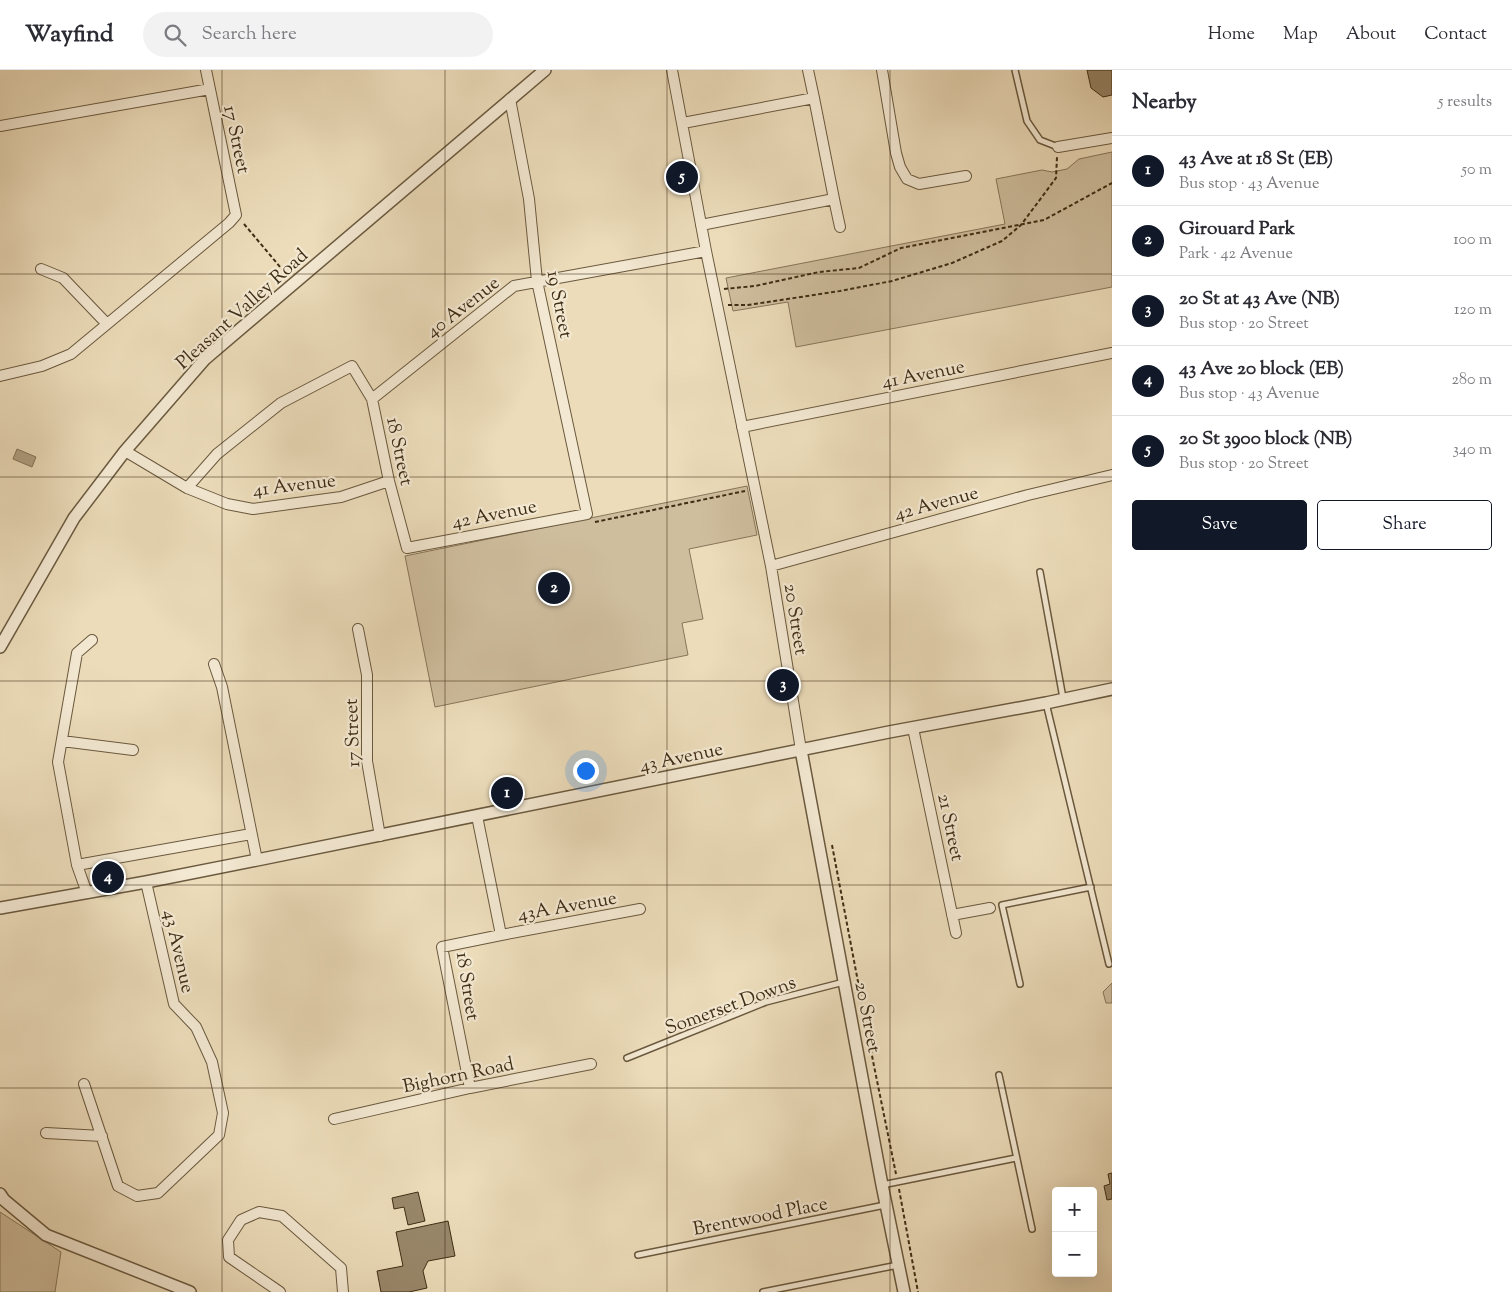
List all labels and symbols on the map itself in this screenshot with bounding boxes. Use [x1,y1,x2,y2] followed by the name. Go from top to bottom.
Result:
[215,103,256,177] street label: 17 Street
[666,158,698,196] pin: 5
[171,243,315,377] street label: Pleasant Valley Road
[539,268,578,341] street label: 19 Street
[421,270,506,345] street label: 40 Avenue
[880,354,967,397] street label: 41 Avenue
[378,415,419,489] street label: 18 Street
[251,468,338,505] street label: 41 Avenue
[892,480,982,529] street label: 42 Avenue
[450,494,539,537] street label: 42 Avenue
[538,569,570,607] pin: 2
[776,582,814,658] street label: 20 Street
[767,666,799,704] pin: 3
[339,697,368,768] street label: 17 Street
[637,736,726,780] street label: 43 Avenue
[573,758,599,784] your location
[491,774,523,812] pin: 1
[929,791,970,864] street label: 21 Street
[92,858,124,896] pin: 4
[516,885,619,929] street label: 43A Avenue
[155,907,200,996] street label: 43 Avenue
[448,950,485,1023] street label: 18 Street
[661,970,800,1043] street label: Somerset Downs
[846,980,887,1056] street label: 20 Street
[400,1051,517,1101] street label: Bighorn Road
[691,1191,830,1244] street label: Brentwood Place

